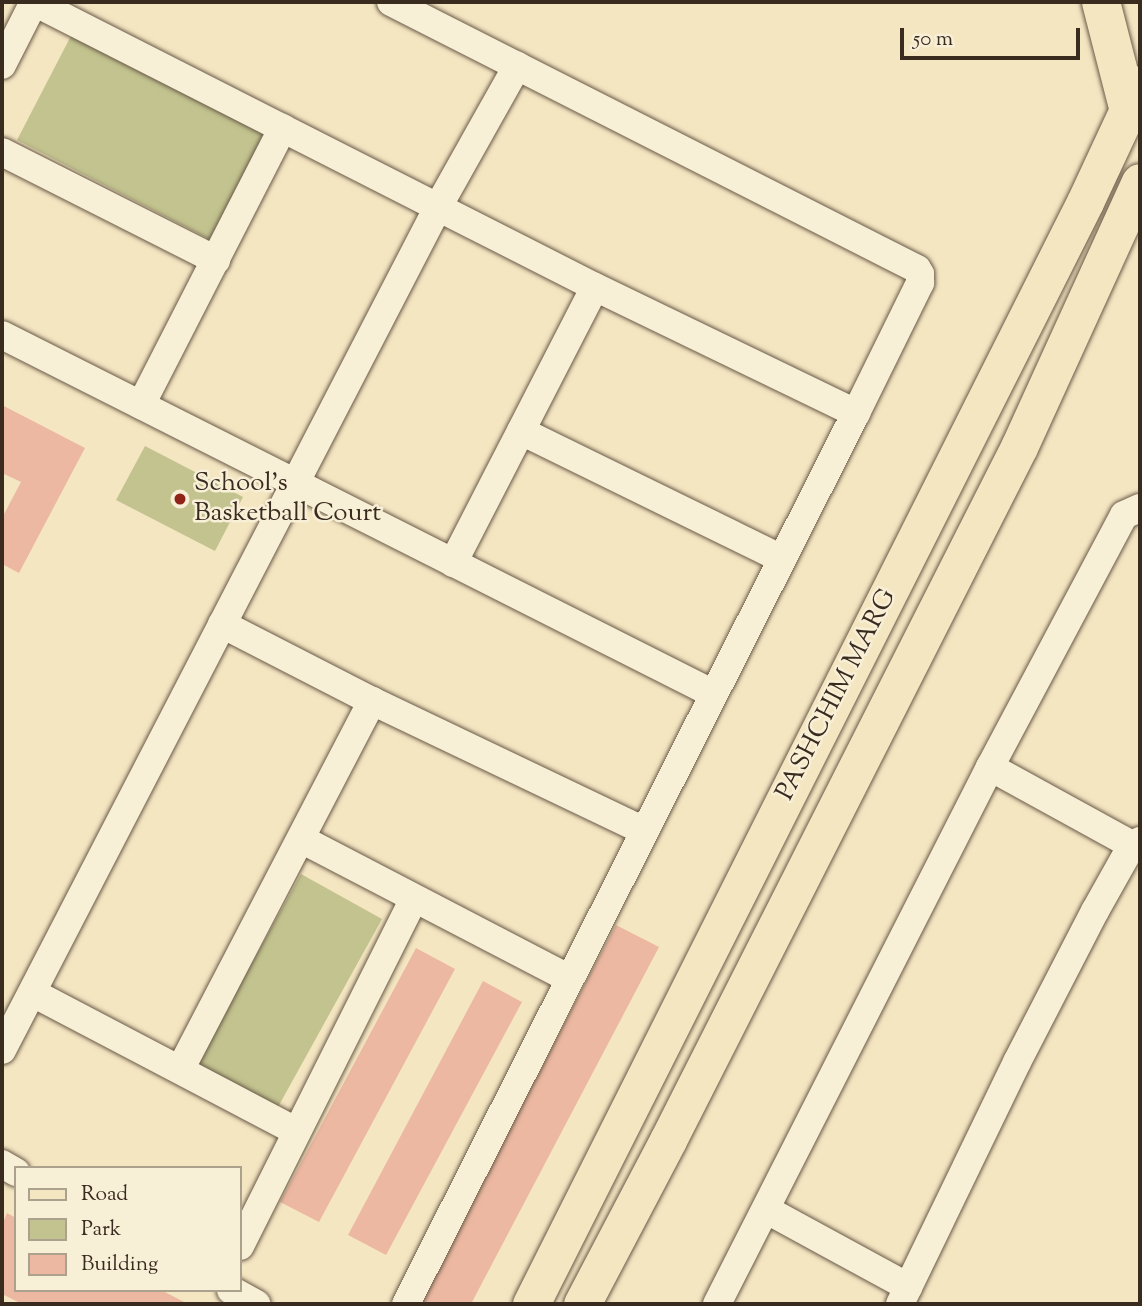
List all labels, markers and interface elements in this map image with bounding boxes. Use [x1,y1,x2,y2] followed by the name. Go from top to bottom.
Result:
[904,14,1084,58] scale bar
[913,25,953,55] text: 50 m
[194,468,381,530] place label: School's Basketball Court
[172,491,188,507] marker: School's Basketball Court
[770,584,904,806] street label: PASHCHIM MARG
[14,1166,242,1292] legend
[81,1180,128,1210] text: Road
[81,1215,121,1245] text: Park
[81,1250,158,1280] text: Building

